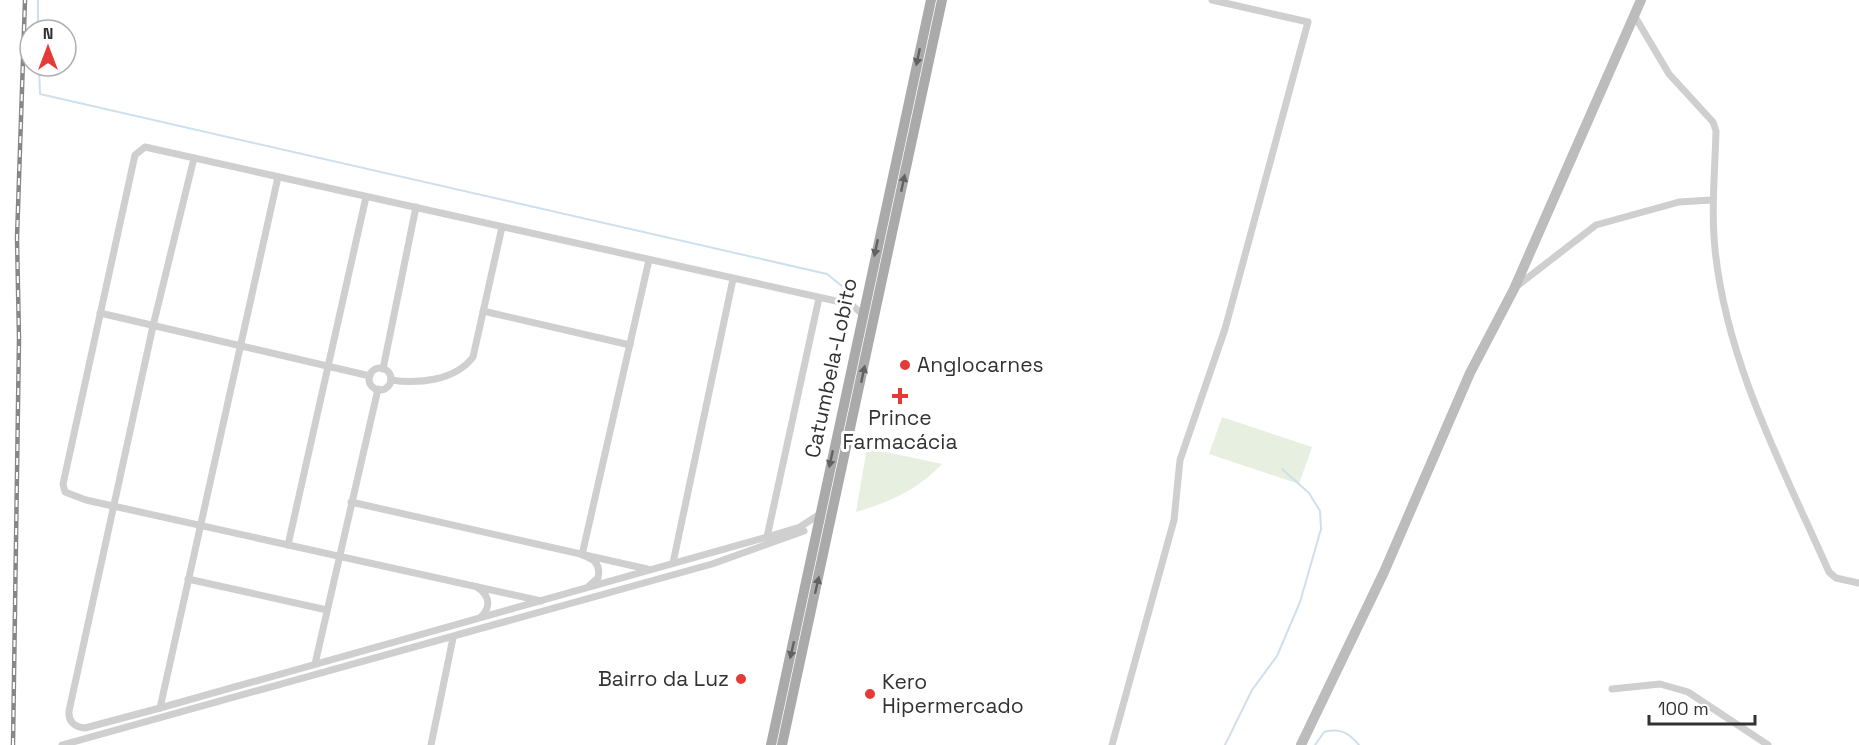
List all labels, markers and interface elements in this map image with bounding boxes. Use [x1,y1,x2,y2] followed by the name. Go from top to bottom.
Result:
[18,18,78,78] north arrow
[43,23,53,44] text: N
[913,48,923,66] one-way arrow
[899,174,908,193] one-way arrow
[871,238,881,257] one-way arrow
[798,275,863,460] street label: Catumbela-Lobito
[917,351,1044,378] place label: Anglocarnes
[898,358,912,372] marker: Anglocarnes
[859,365,868,384] one-way arrow
[893,389,907,403] marker: Prince Farmacácia
[842,404,958,455] place label: Prince Farmacácia
[826,450,836,468] one-way arrow
[813,576,823,595] one-way arrow
[787,640,796,659] one-way arrow
[598,665,729,692] place label: Bairro da Luz
[882,668,1024,719] place label: Kero Hipermercado
[734,672,748,686] marker: Bairro da Luz
[863,687,877,701] marker: Kero Hipermercado
[1649,688,1756,726] scale bar
[1658,697,1709,720] text: 100 m

